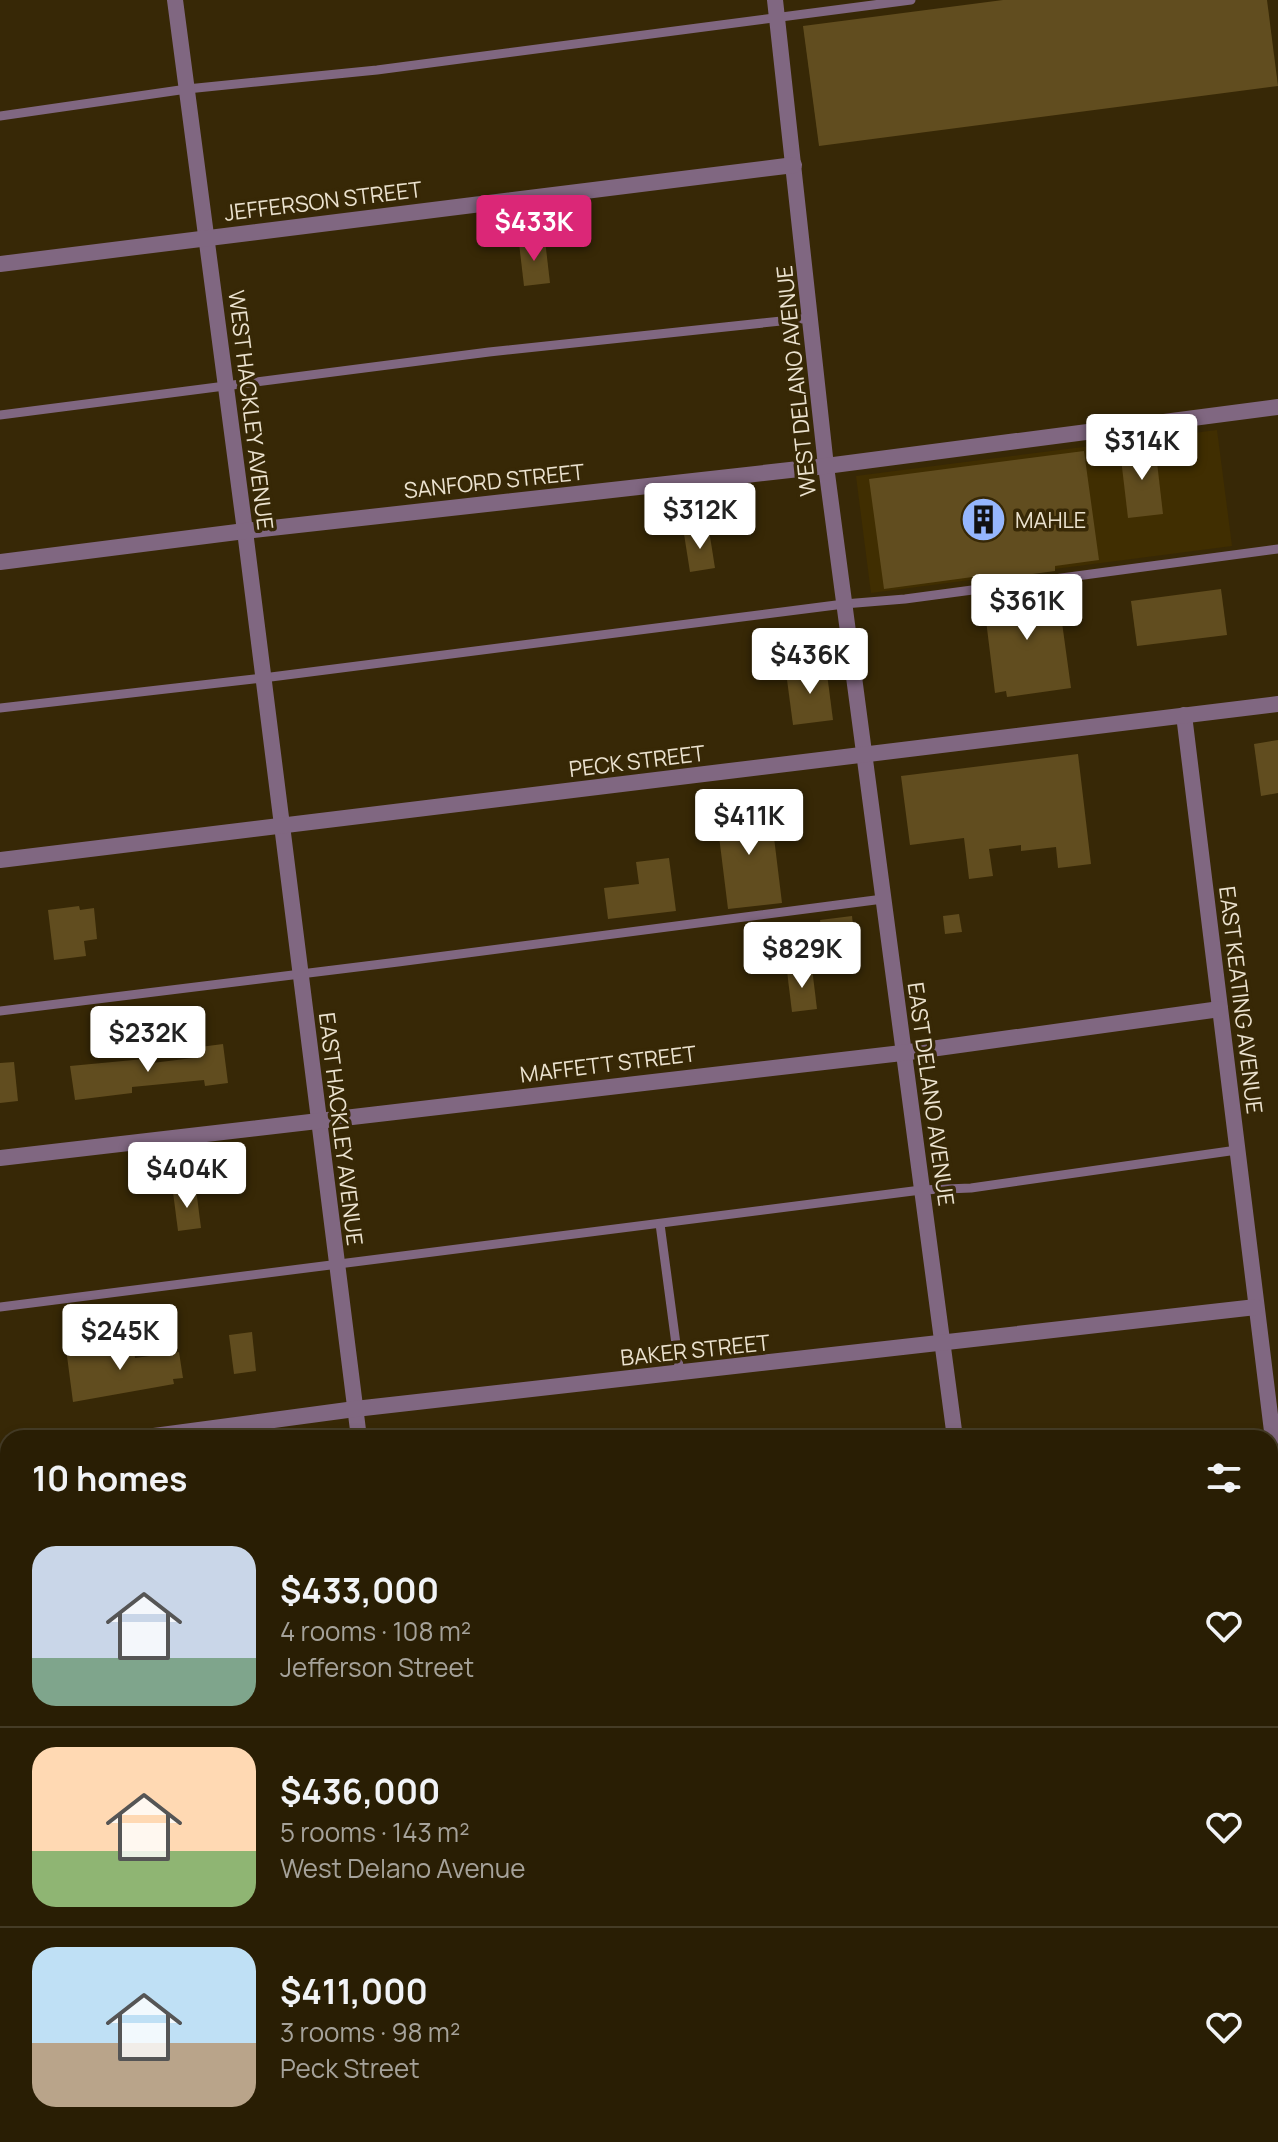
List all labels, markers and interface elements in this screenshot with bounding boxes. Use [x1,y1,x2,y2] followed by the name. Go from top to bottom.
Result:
[222,174,424,228] street label: JEFFERSON STREET
[478,195,590,263] pin: $433K
[494,203,574,239] text: $433K
[769,264,823,498] street label: WEST DELANO AVENUE
[221,289,281,531] street label: WEST HACKLEY AVENUE
[1086,414,1198,482] pin: $314K
[1104,422,1180,458] text: $314K
[402,457,586,505] street label: SANFORD STREET
[644,483,756,551] pin: $312K
[662,491,738,527] text: $312K
[960,496,1008,544] building icon: MAHLE
[1015,505,1086,535] place label: MAHLE
[971,574,1083,642] pin: $361K
[989,582,1065,618] text: $361K
[754,628,866,696] pin: $436K
[770,636,850,672] text: $436K
[567,738,707,784] street label: PECK STREET
[693,789,805,857] pin: $411K
[713,797,785,833] text: $411K
[1212,884,1270,1116] street label: EAST KEATING AVENUE
[746,922,858,990] pin: $829K
[762,930,842,966] text: $829K
[900,980,962,1208] street label: EAST DELANO AVENUE
[92,1006,204,1074] pin: $232K
[312,1011,370,1247] street label: EAST HACKLEY AVENUE
[108,1014,188,1050] text: $232K
[518,1038,698,1090] street label: MAFFETT STREET
[131,1142,243,1210] pin: $404K
[146,1150,228,1186] text: $404K
[64,1304,176,1372] pin: $245K
[80,1312,160,1348] text: $245K
[619,1327,771,1373] street label: BAKER STREET
[32,1455,188,1501] text: 10 homes
[1202,1456,1246,1500] icon: filters
[280,1567,439,1613] text: $433,000
[96,1578,192,1674] icon: home
[1202,1604,1246,1648] icon: heart
[280,1613,471,1649] text: 4 rooms · 108 m²
[280,1649,474,1685] text: Jefferson Street
[280,1768,440,1814] text: $436,000
[96,1779,192,1875] icon: home
[1202,1805,1246,1849] icon: heart
[280,1814,470,1850] text: 5 rooms · 143 m²
[280,1850,525,1886] text: West Delano Avenue
[280,1968,428,2014] text: $411,000
[96,1979,192,2075] icon: home
[1202,2005,1246,2049] icon: heart
[280,2014,460,2050] text: 3 rooms · 98 m²
[280,2050,420,2086] text: Peck Street

